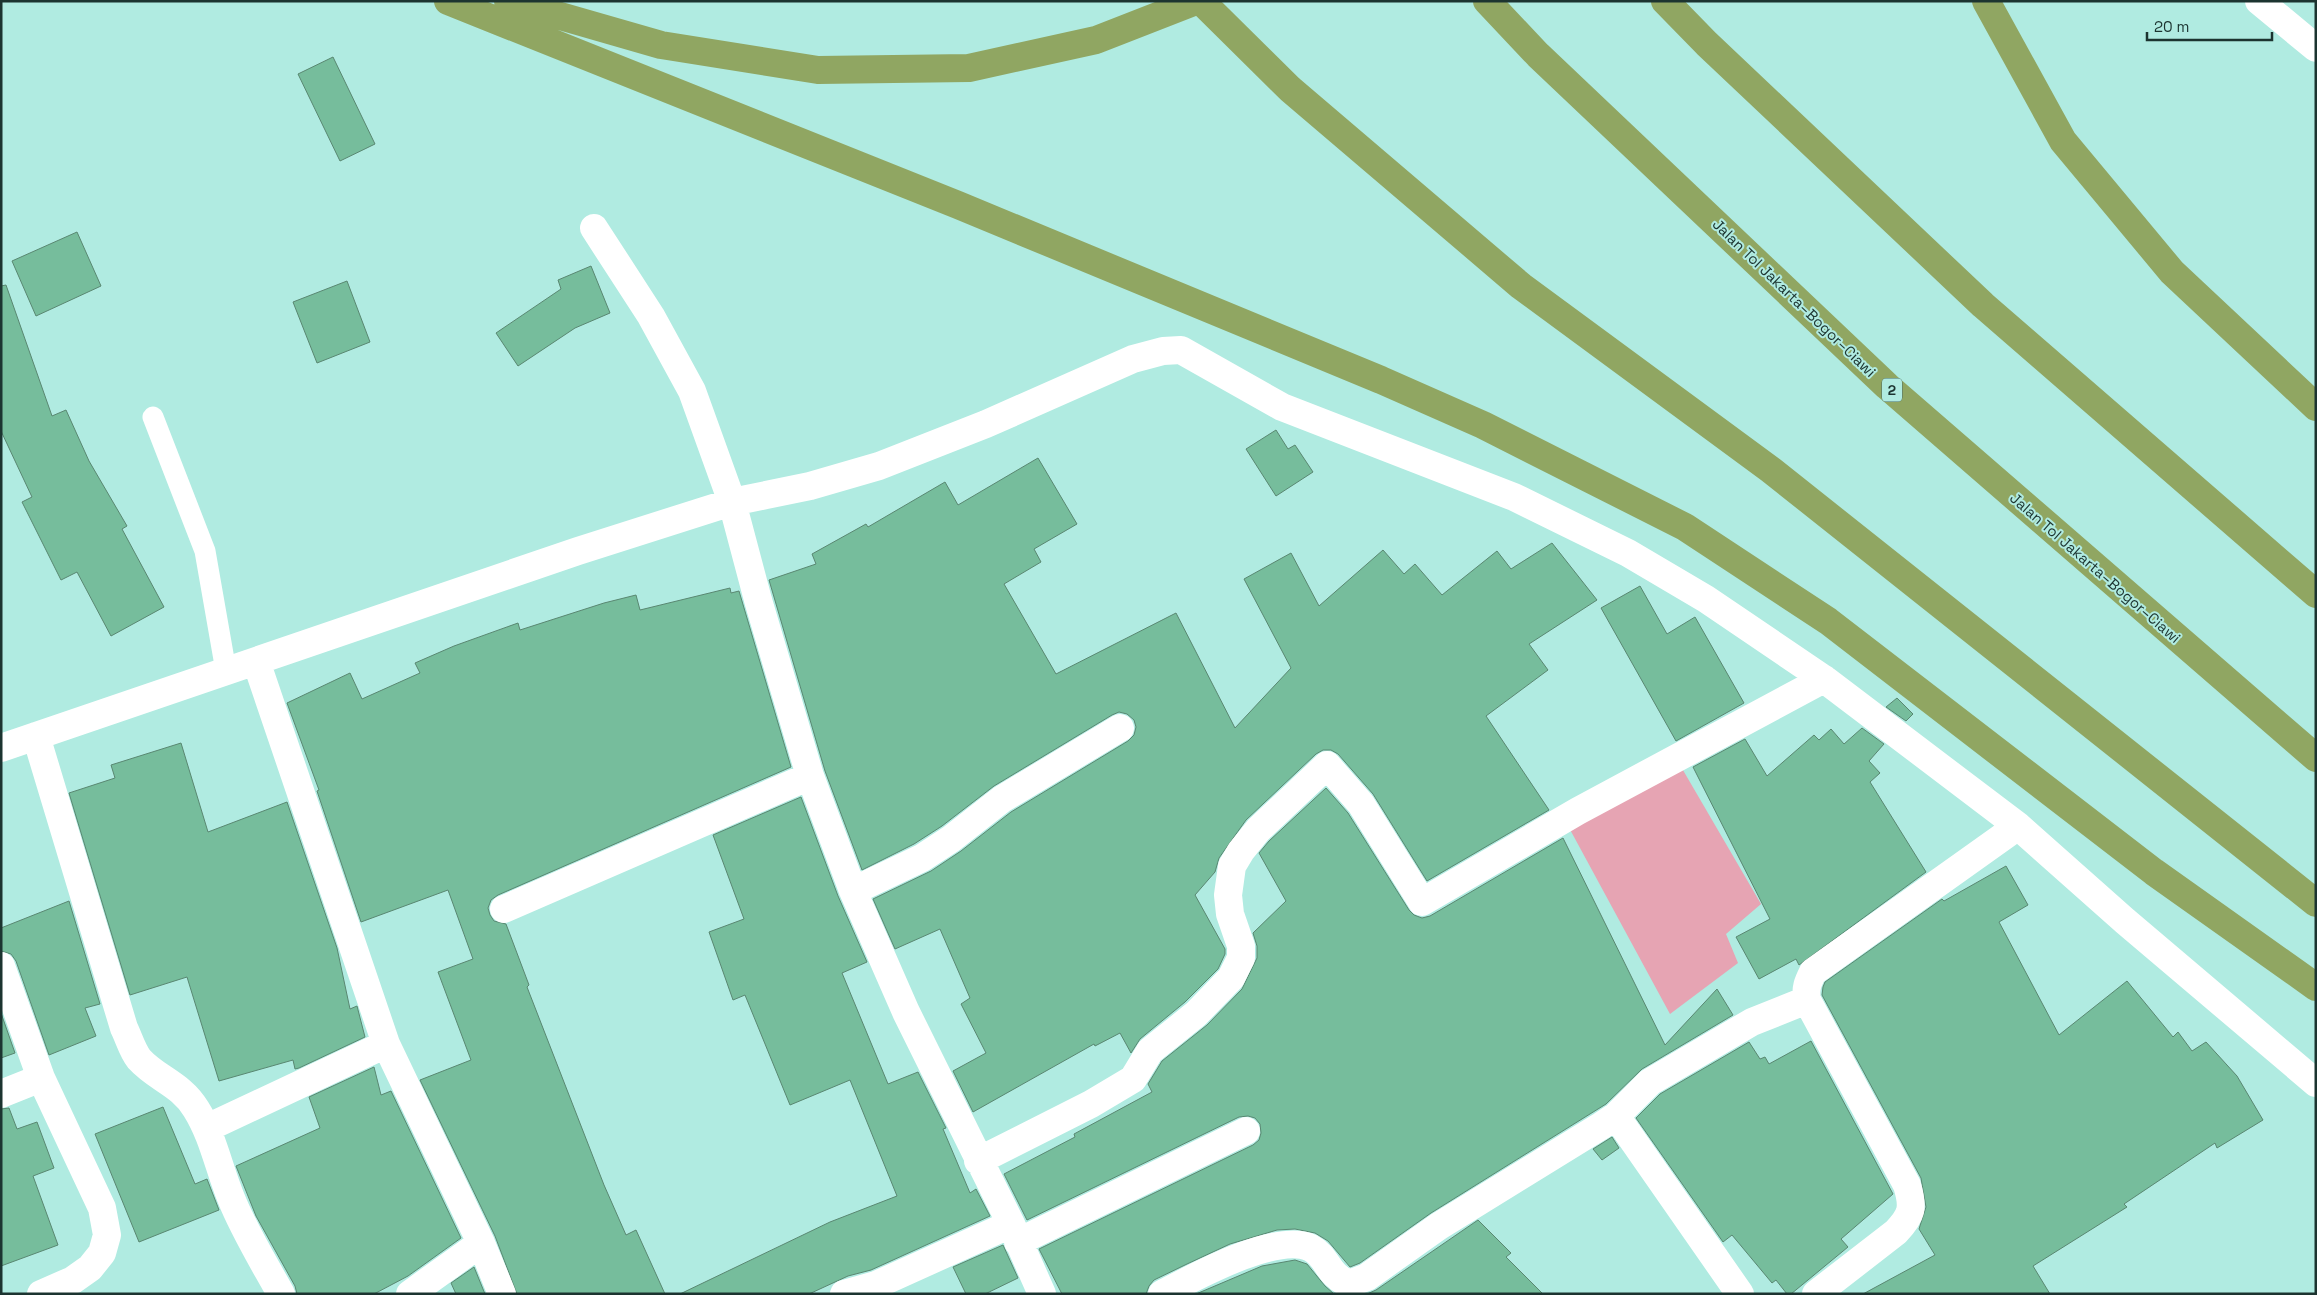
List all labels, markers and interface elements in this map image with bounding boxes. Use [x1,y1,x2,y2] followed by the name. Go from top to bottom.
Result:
[2147,10,2272,42] scale bar
[2154,17,2189,36] text: 20 m
[1709,214,1880,381] street label: Jalan Tol Jakarta–Bogor–Ciawi
[1882,378,1902,402] road number: 2
[2006,488,2185,647] street label: Jalan Tol Jakarta–Bogor–Ciawi

